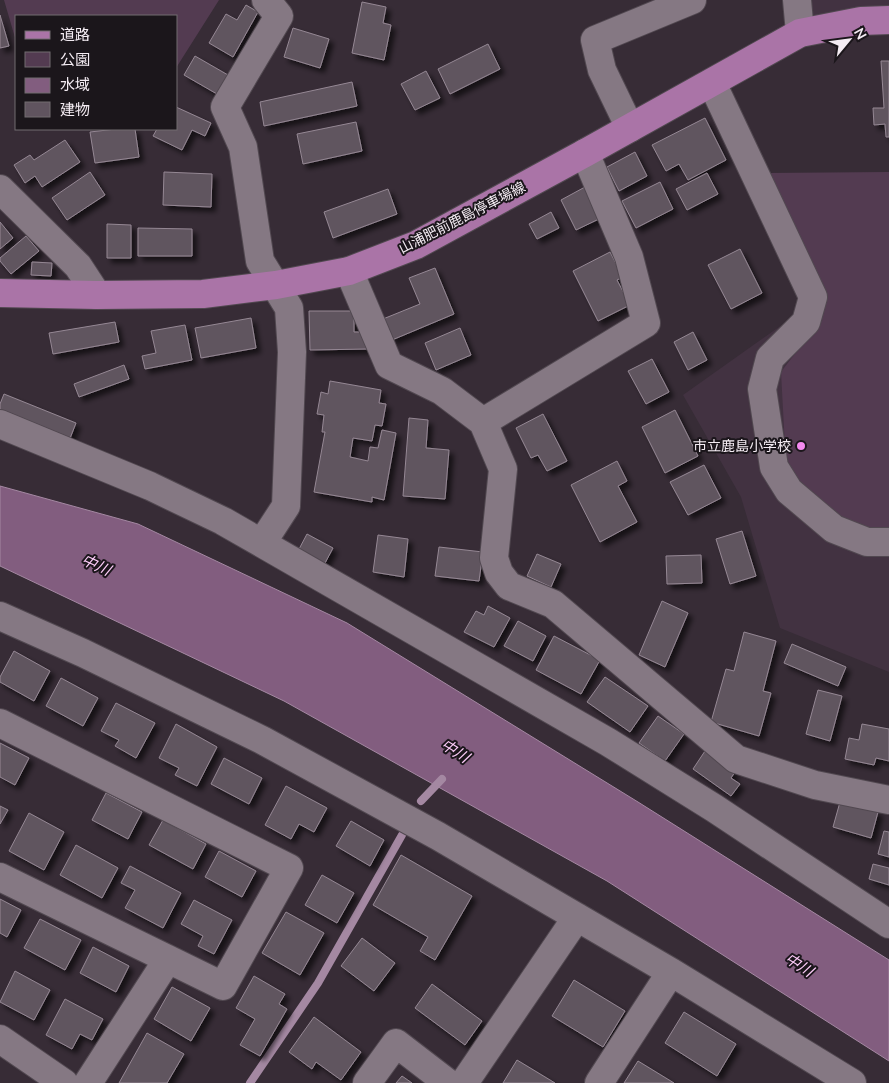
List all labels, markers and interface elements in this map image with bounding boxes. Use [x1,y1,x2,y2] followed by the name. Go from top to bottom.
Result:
[15,15,178,130] legend
[824,15,874,65] north arrow
[60,25,90,45] text: 道路
[849,25,871,43] text: N
[60,50,90,70] text: 公園
[60,75,90,95] text: 水域
[60,100,90,120] text: 建物
[395,178,529,258] street label: 山浦肥前鹿島停車場線
[693,437,791,456] place label: 市立鹿島小学校
[795,440,807,452] marker: 市立鹿島小学校
[78,550,116,581] water label: 中川
[437,735,475,768] water label: 中川
[781,949,819,982] water label: 中川

